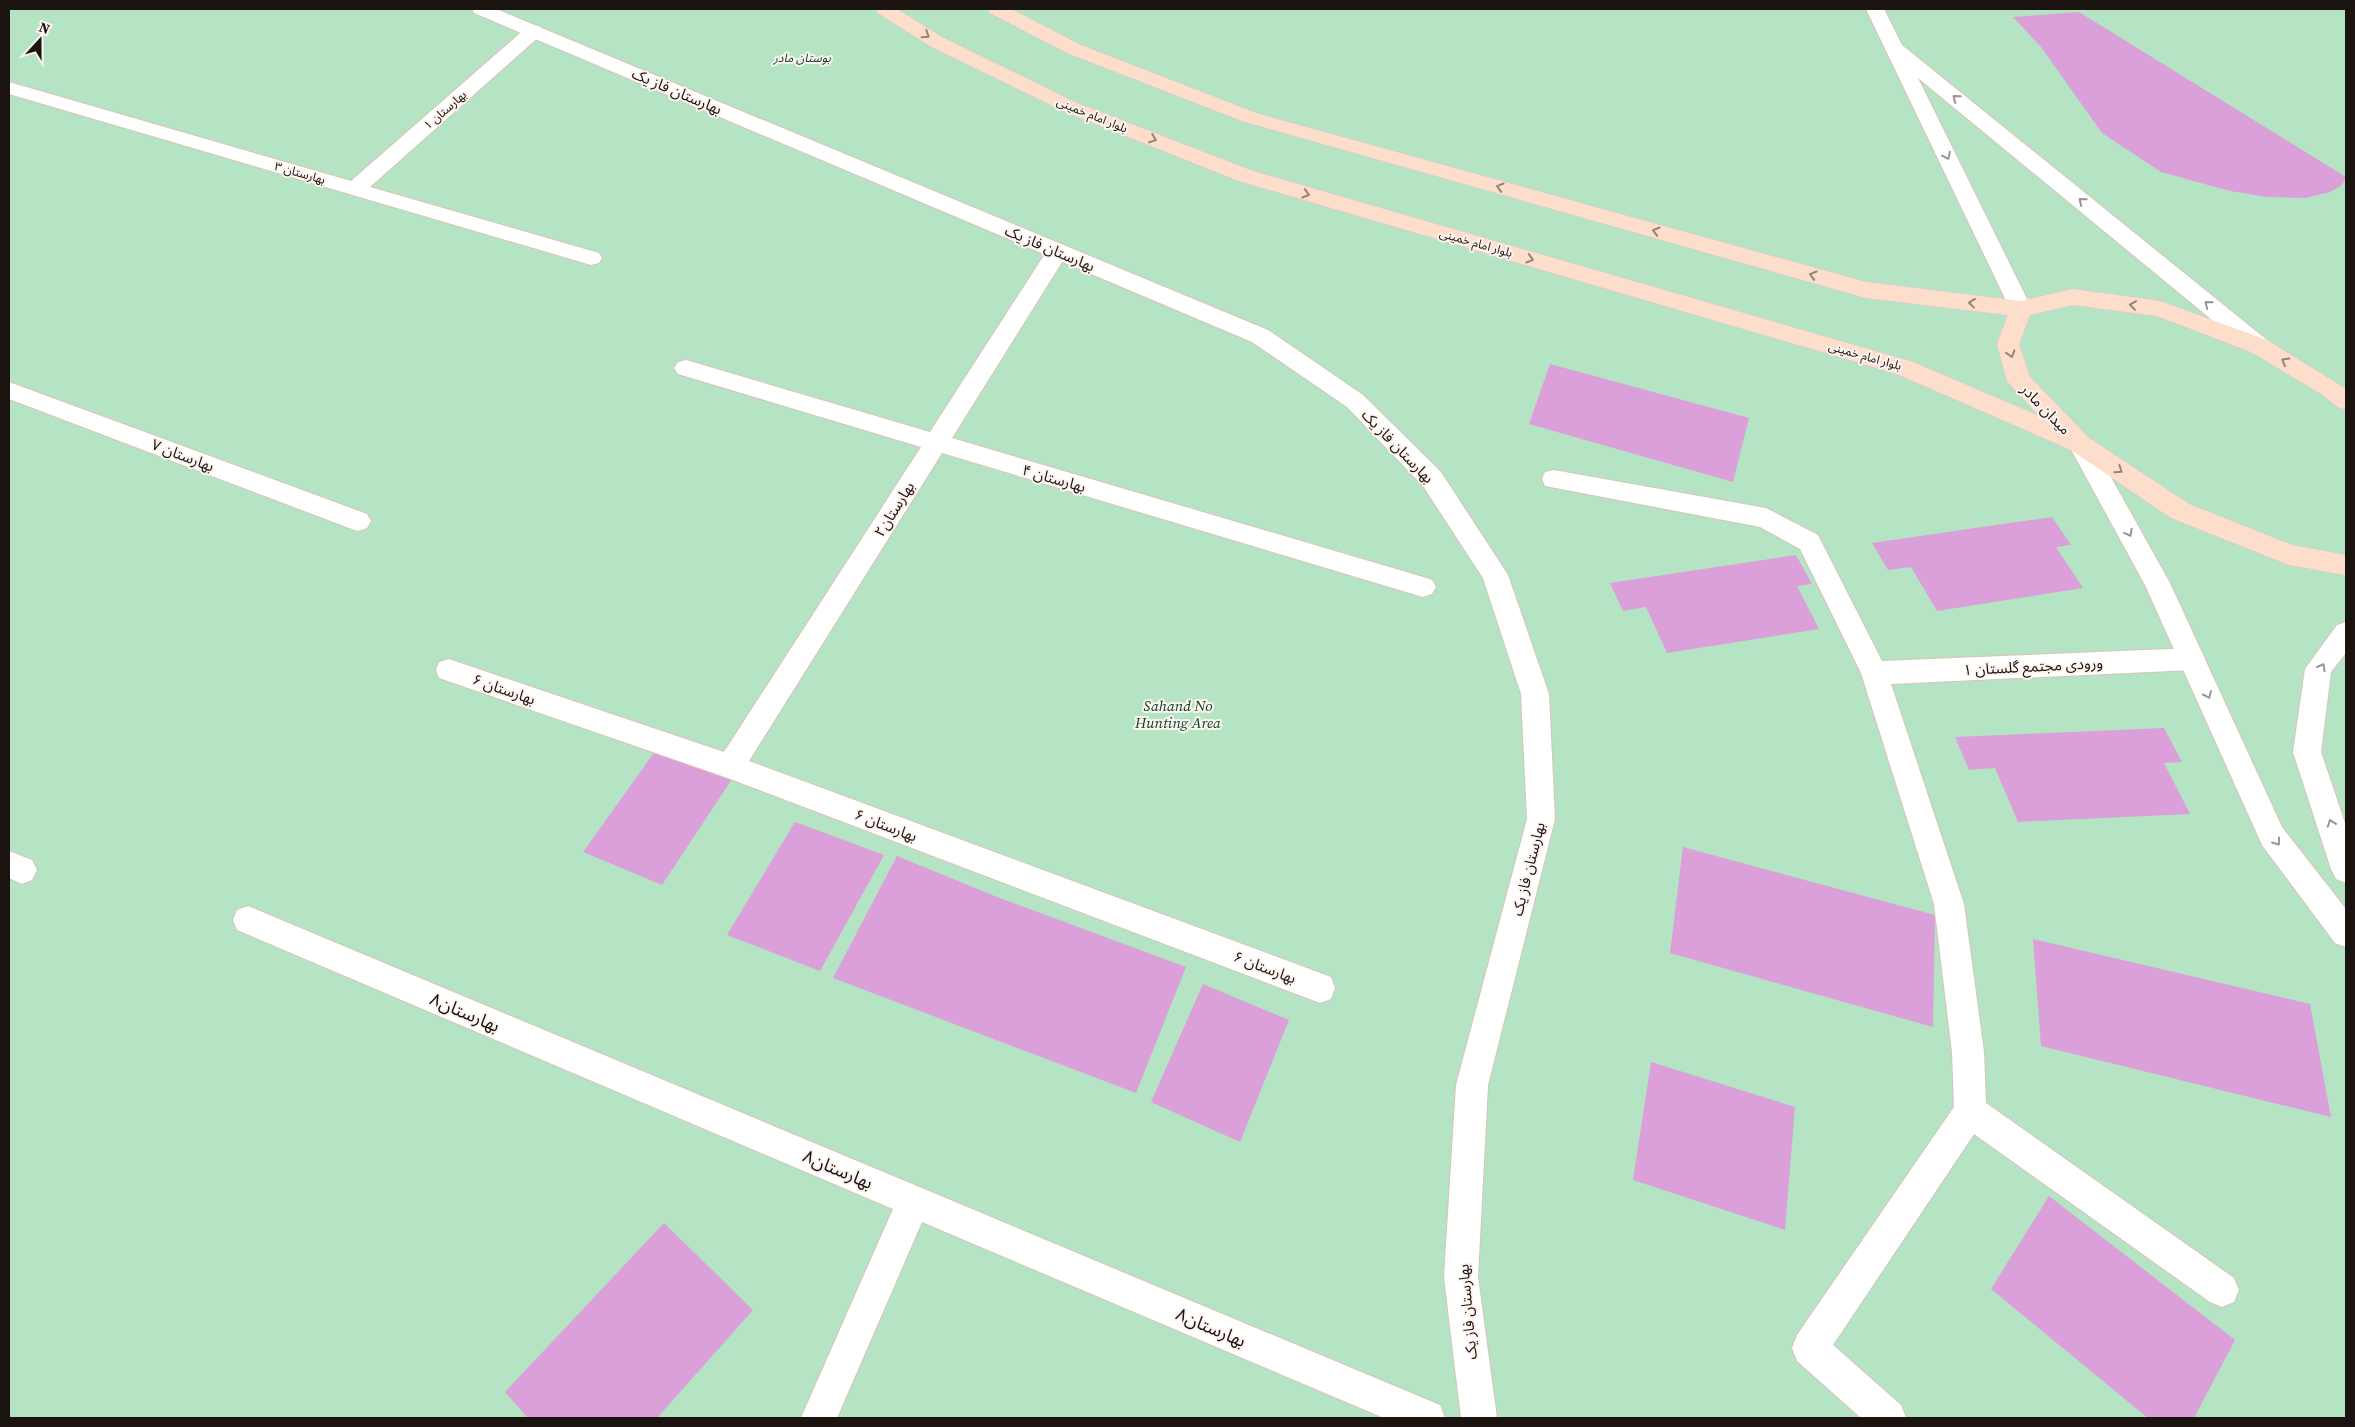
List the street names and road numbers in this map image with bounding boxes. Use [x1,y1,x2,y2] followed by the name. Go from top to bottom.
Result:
[629,63,725,119] street label: بهارستان فاز یک
[420,87,470,133] street label: بهارستان ۱
[1054,93,1130,137] street label: بلوار امام خمینی
[273,158,327,188] street label: بهارستان ۳
[1002,220,1098,276] street label: بهارستان فاز یک
[1437,225,1514,262] street label: بلوار امام خمینی
[1826,338,1903,375] street label: بلوار امام خمینی
[2016,378,2076,439] street label: میدان مادر
[1357,404,1439,488] street label: بهارستان فاز یک
[149,434,217,476] street label: بهارستان ۷
[1020,459,1088,497] street label: بهارستان ۴
[869,477,919,541] street label: بهارستان۲
[1963,652,2103,682] street label: ورودی مجتمع گلستان ۱
[470,668,538,710] street label: بهارستان ۶
[852,804,920,846] street label: بهارستان ۶
[1506,820,1550,918] street label: بهارستان فاز یک
[1231,946,1299,988] street label: بهارستان ۶
[426,986,504,1038] street label: بهارستان۸
[799,1143,877,1195] street label: بهارستان۸
[1452,1263,1482,1361] street label: بهارستان فاز یک
[1172,1301,1250,1353] street label: بهارستان۸

